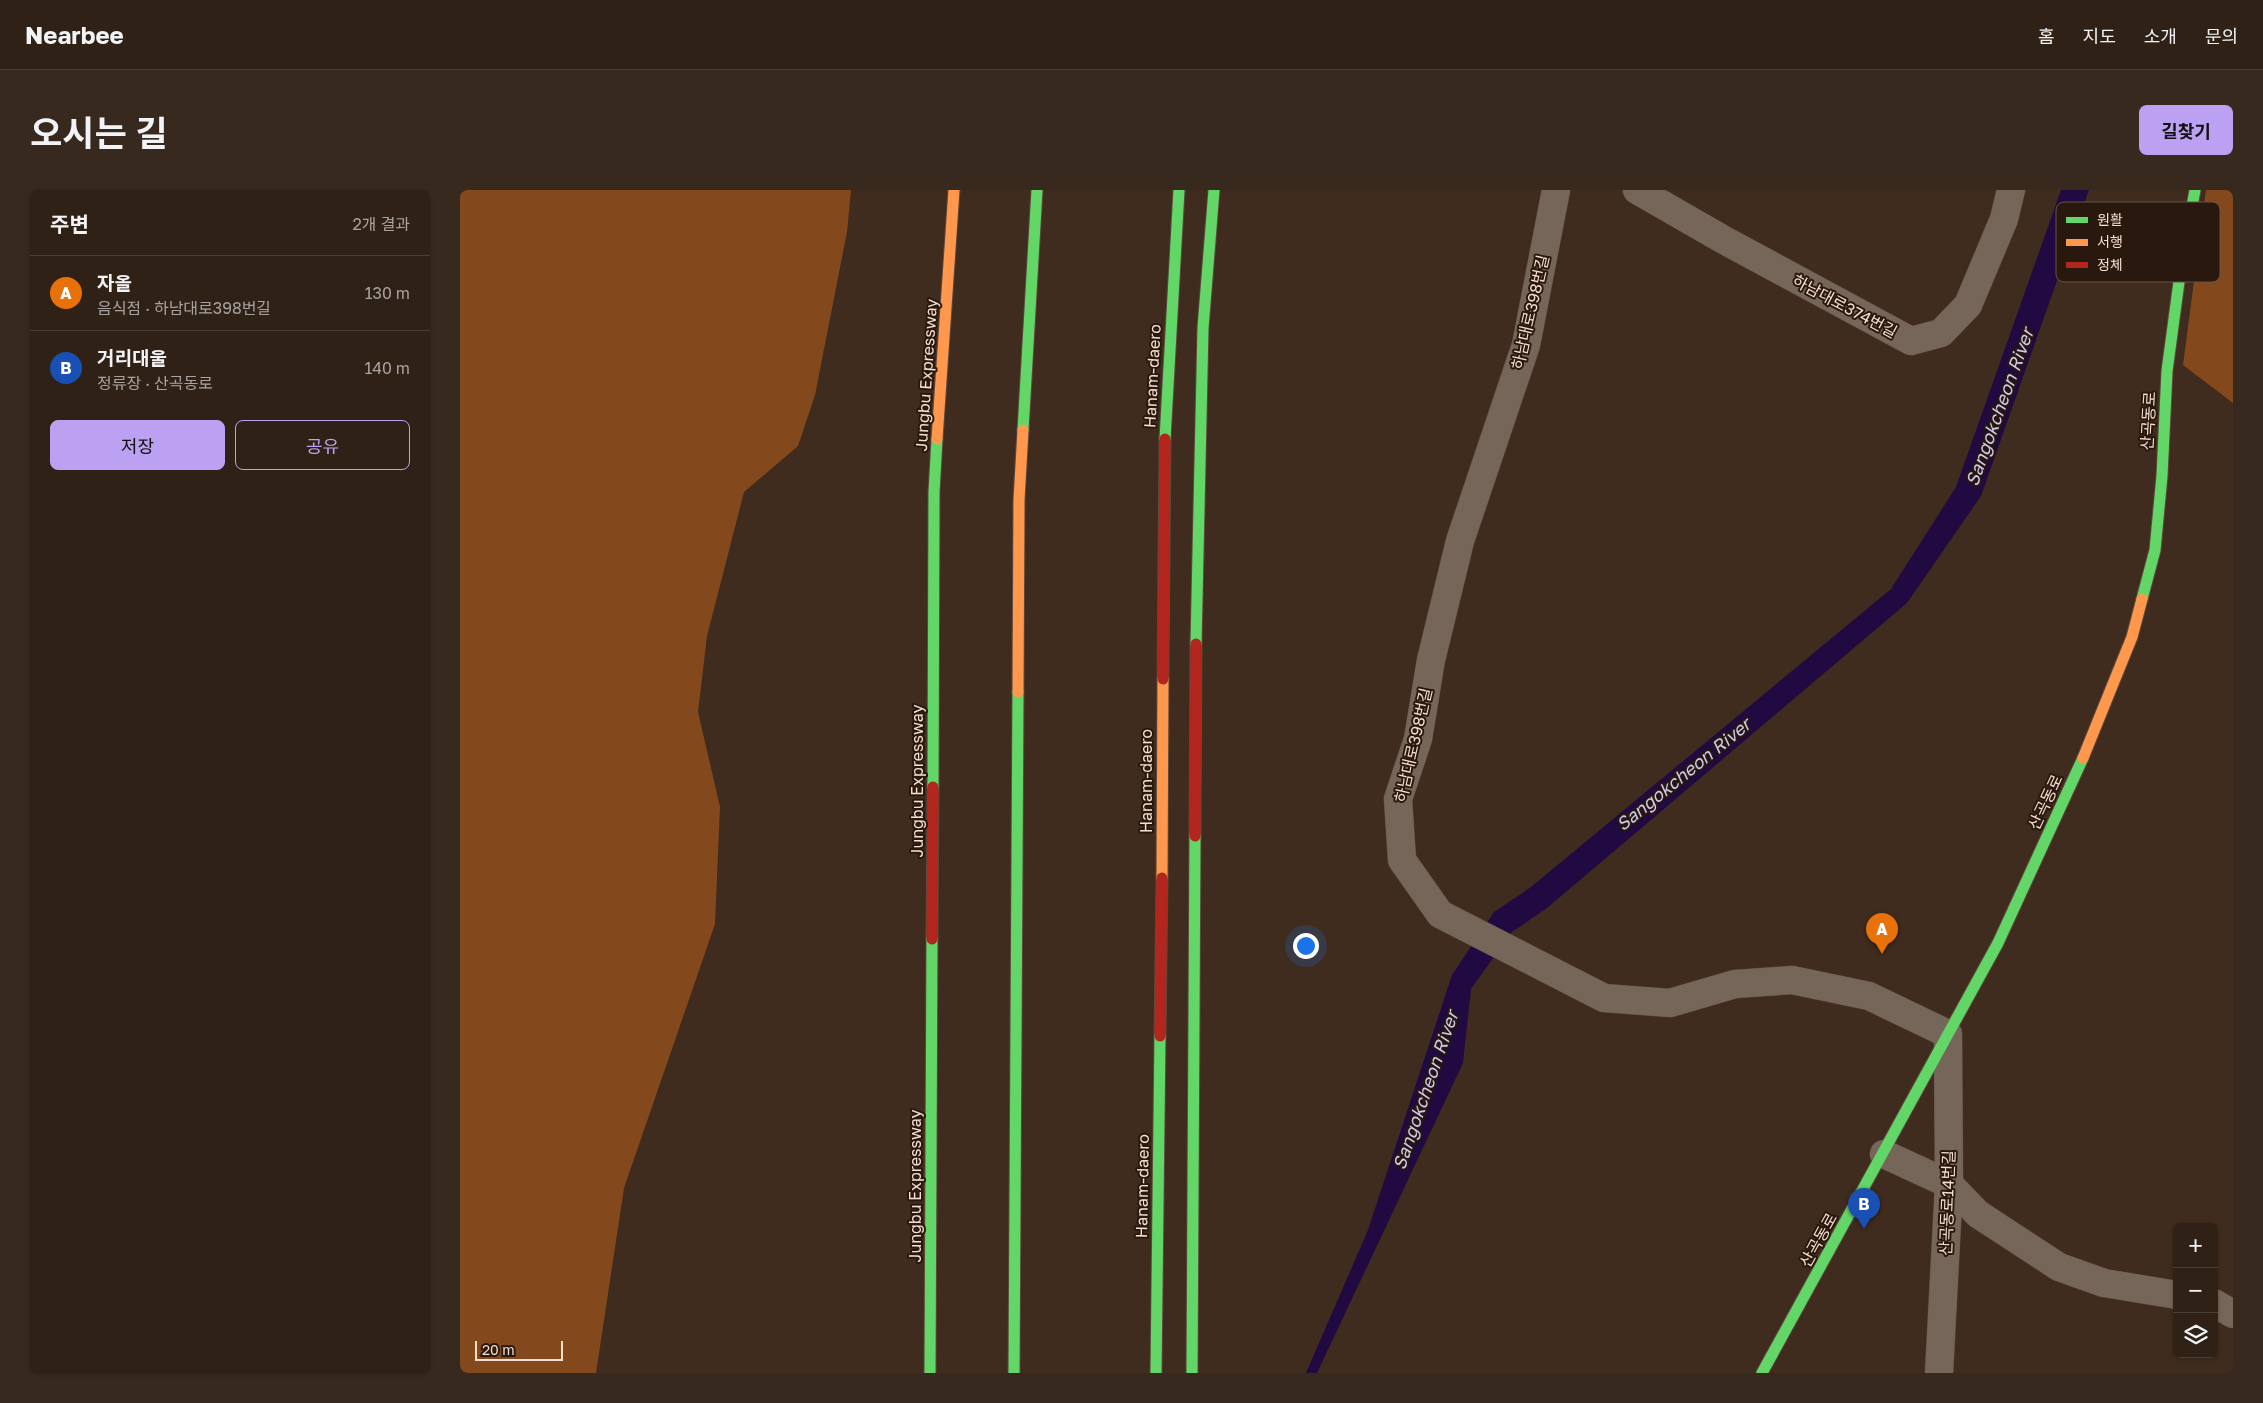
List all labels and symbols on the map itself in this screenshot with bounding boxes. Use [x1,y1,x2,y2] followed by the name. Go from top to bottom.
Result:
[2056,202,2220,282] legend
[2097,211,2123,228] text: 원활
[2097,233,2123,250] text: 서행
[1507,253,1553,371] street label: 하남대로398번길
[2097,256,2123,273] text: 정체
[1789,270,1901,342] street label: 하남대로374번길
[911,298,941,452] street label: Jungbu Expressway
[1960,322,2039,489] water label: Sangokcheon River
[1139,323,1165,429] street label: Hanam-daero
[2136,391,2160,451] street label: 산곡동로
[1390,686,1436,804] street label: 하남대로398번길
[907,705,927,857] street label: Jungbu Expressway
[1611,711,1757,835] water label: Sangokcheon River
[1136,729,1156,833] street label: Hanam-daero
[2023,771,2067,833] street label: 산곡동로
[1866,913,1898,954] pin: A
[1293,933,1319,959] your location
[1388,1005,1463,1172] water label: Sangokcheon River
[905,1110,925,1262] street label: Jungbu Expressway
[1131,1134,1153,1238] street label: Hanam-daero
[1935,1150,1959,1256] street label: 산곡동로14번길
[1848,1188,1880,1229] pin: B
[1795,1209,1841,1271] street label: 산곡동로
[475,1338,562,1361] scale bar

